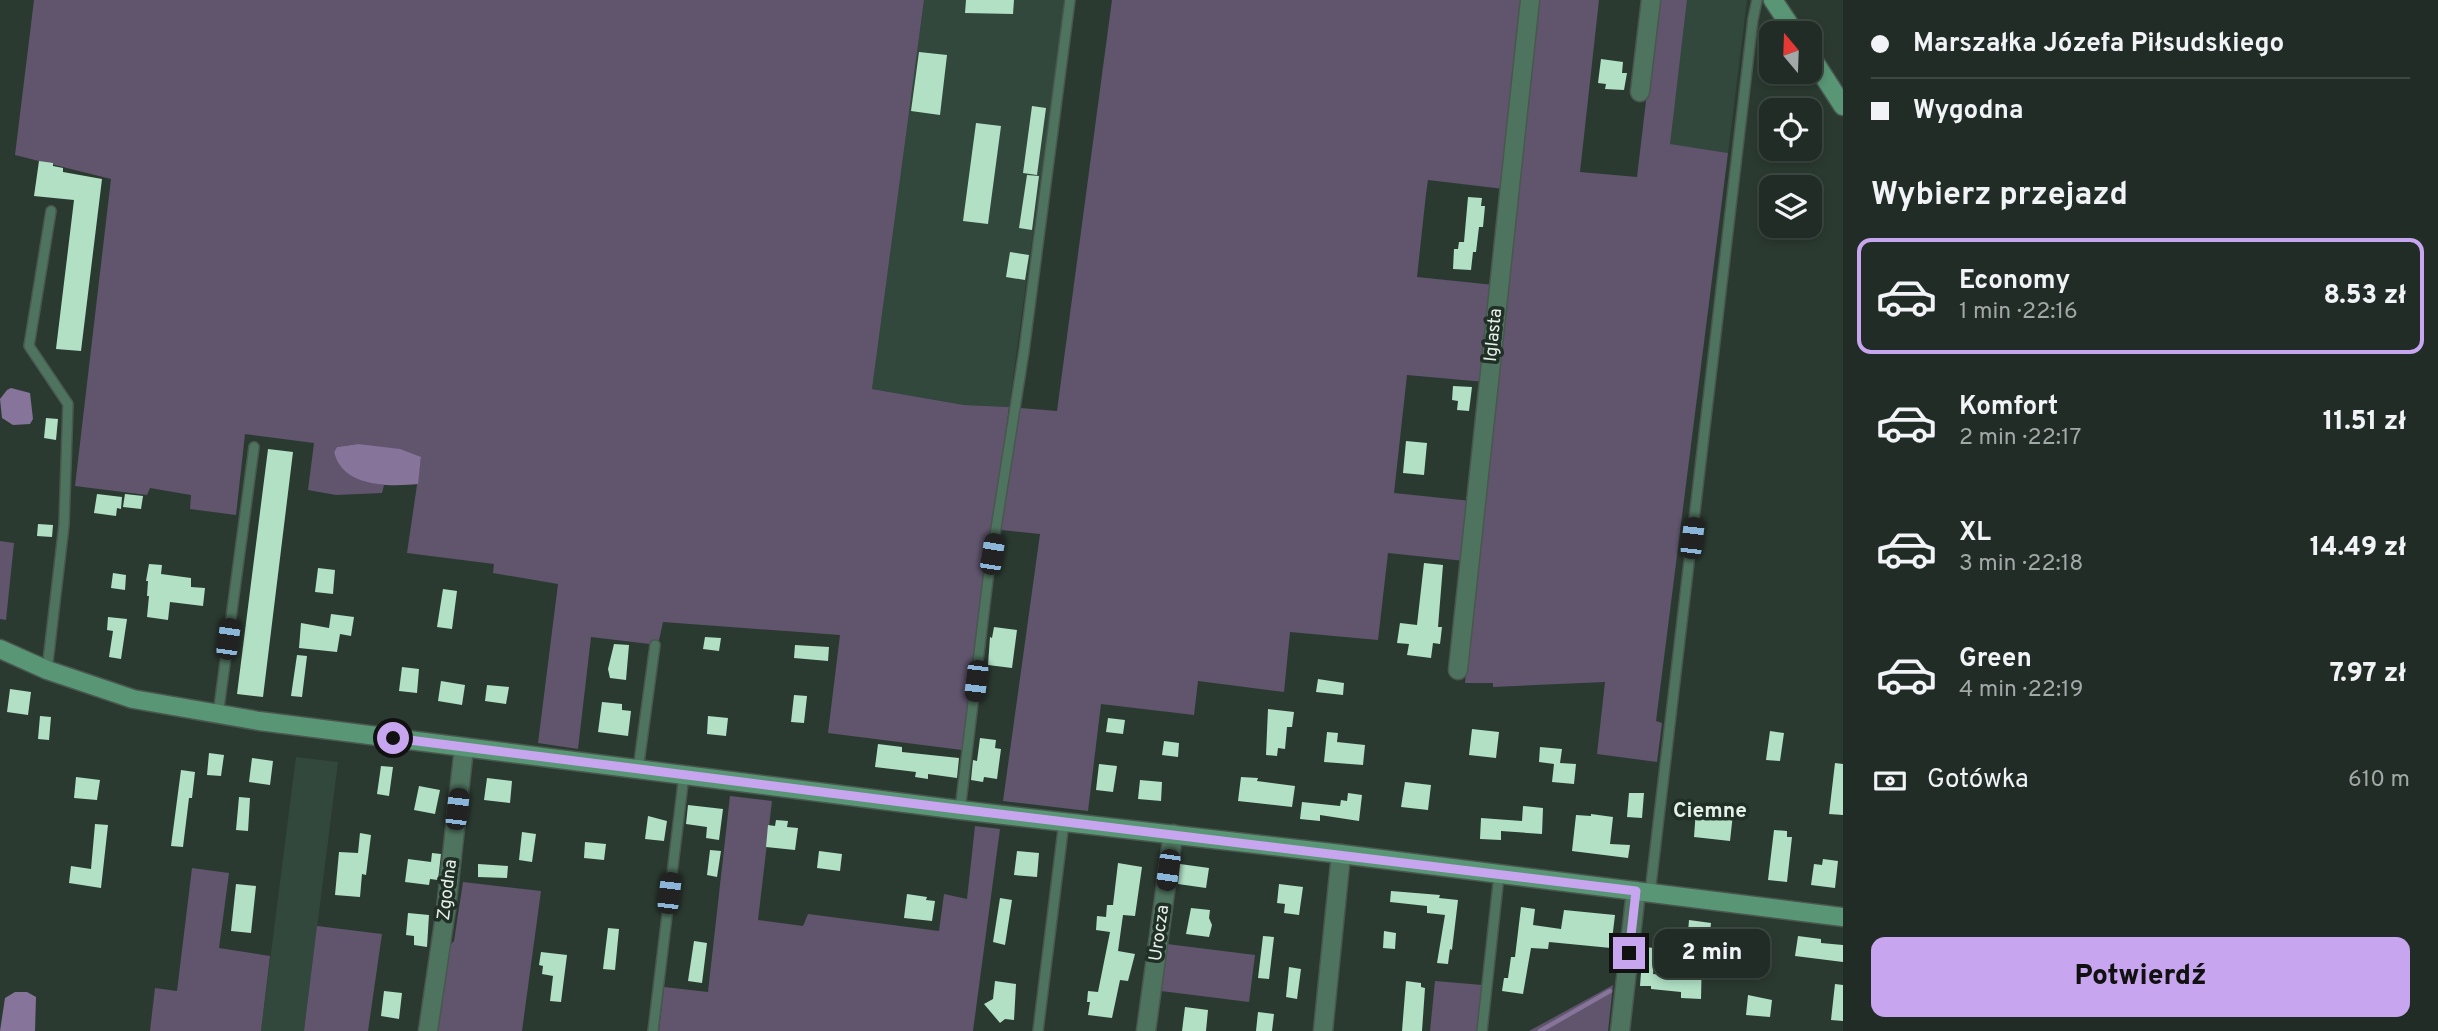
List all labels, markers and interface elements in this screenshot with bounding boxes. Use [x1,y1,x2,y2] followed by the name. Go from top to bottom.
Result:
[1759,21,1822,84] north arrow
[1759,21,1822,238] map controls
[1913,28,2284,61] text: Marszałka Józefa Piłsudskiego
[1913,95,2023,128] text: Wygodna
[1759,98,1822,161] button: locate
[1759,175,1822,238] button: layers
[1871,176,2128,216] text: Wybierz przejazd
[1875,265,1938,328] icon: car
[1959,265,2070,298] text: Economy
[2324,280,2406,313] text: 8.53 zł
[1959,298,2078,327] text: 1 min · 22:16
[1480,307,1508,363] street label: Iglasta
[1875,391,1938,454] icon: car
[1959,391,2058,424] text: Komfort
[2323,406,2406,439] text: 11.51 zł
[1959,424,2081,453] text: 2 min · 22:17
[1680,516,1705,560] car
[1875,517,1938,580] icon: car
[1959,517,1991,550] text: XL
[979,532,1006,576] car
[2310,532,2406,565] text: 14.49 zł
[1959,550,2083,579] text: 3 min · 22:18
[215,617,242,661] car
[1875,643,1938,706] icon: car
[1959,643,2032,676] text: Green
[2330,658,2406,691] text: 7.97 zł
[964,659,989,703] car
[1959,676,2083,705] text: 4 min · 22:19
[377,722,409,754] route start
[1871,762,1909,800] icon: cash
[1927,764,2029,797] text: Gotówka
[2348,766,2410,795] text: 610 m
[445,787,470,831] car
[1673,798,1747,825] district label: Ciemne
[1155,848,1182,892] car
[433,858,463,922] street label: Zgodna
[657,871,682,915] car
[1145,903,1175,963] street label: Urocza
[1654,928,1769,978] callout: 2 min
[1613,937,1645,969] route end
[1871,937,2410,1017] button: Potwierdź
[1682,939,1742,968] text: 2 min

